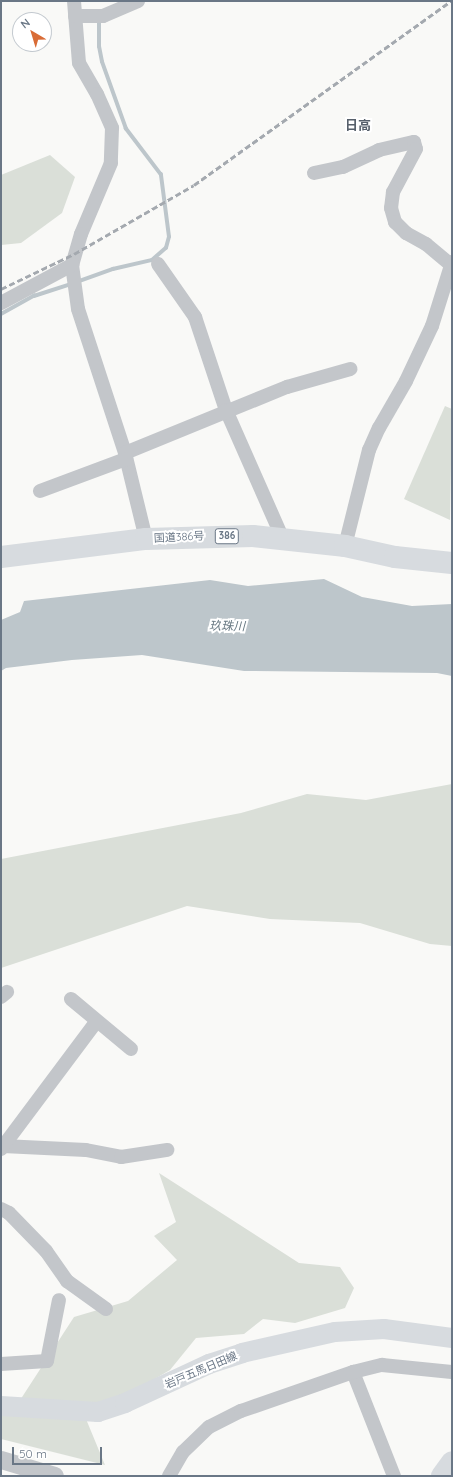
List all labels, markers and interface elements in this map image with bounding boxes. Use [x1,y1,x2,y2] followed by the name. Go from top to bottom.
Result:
[12,12,52,52] north arrow
[18,15,33,31] text: N
[345,117,371,133] district label: 日高
[214,528,240,544] road number: 386
[153,529,205,545] street label: 国道386号
[209,618,245,634] water label: 玖珠川
[163,1349,239,1391] street label: 岩戸五馬日田線
[14,1439,104,1465] scale bar
[19,1446,47,1461] text: 50 m

